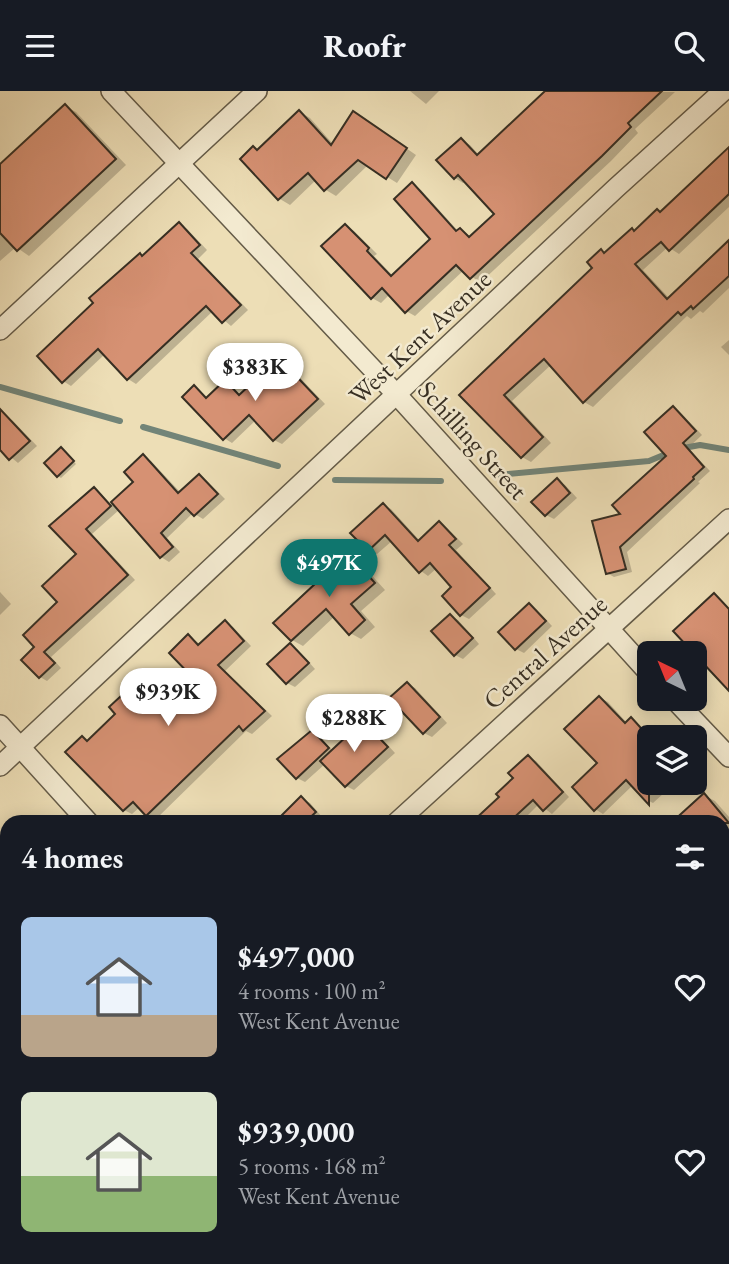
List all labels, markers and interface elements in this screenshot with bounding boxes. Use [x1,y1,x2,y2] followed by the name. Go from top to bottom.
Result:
[323,25,406,67] text: Roofr
[21,27,59,65] icon: menu
[670,27,708,65] icon: search
[342,262,498,412] street label: West Kent Avenue
[206,343,304,403] pin: $383K
[223,351,287,381] text: $383K
[411,373,535,507] street label: Schilling Street
[280,539,378,599] pin: $497K
[297,547,361,577] text: $497K
[476,587,614,717] street label: Central Avenue
[637,641,707,711] north arrow
[637,641,707,795] map controls
[119,669,217,728] pin: $939K
[136,676,200,706] text: $939K
[305,695,403,754] pin: $288K
[322,702,386,732] text: $288K
[637,725,707,795] button: layers
[21,838,123,877] text: 4 homes
[671,838,709,876] icon: filters
[238,937,354,976] text: $497,000
[77,945,161,1029] icon: home
[671,968,709,1006] icon: heart
[238,976,386,1006] text: 4 rooms · 100 m²
[238,1006,400,1036] text: West Kent Avenue
[238,1112,354,1151] text: $939,000
[77,1120,161,1204] icon: home
[671,1143,709,1181] icon: heart
[238,1151,386,1181] text: 5 rooms · 168 m²
[238,1181,400,1211] text: West Kent Avenue

